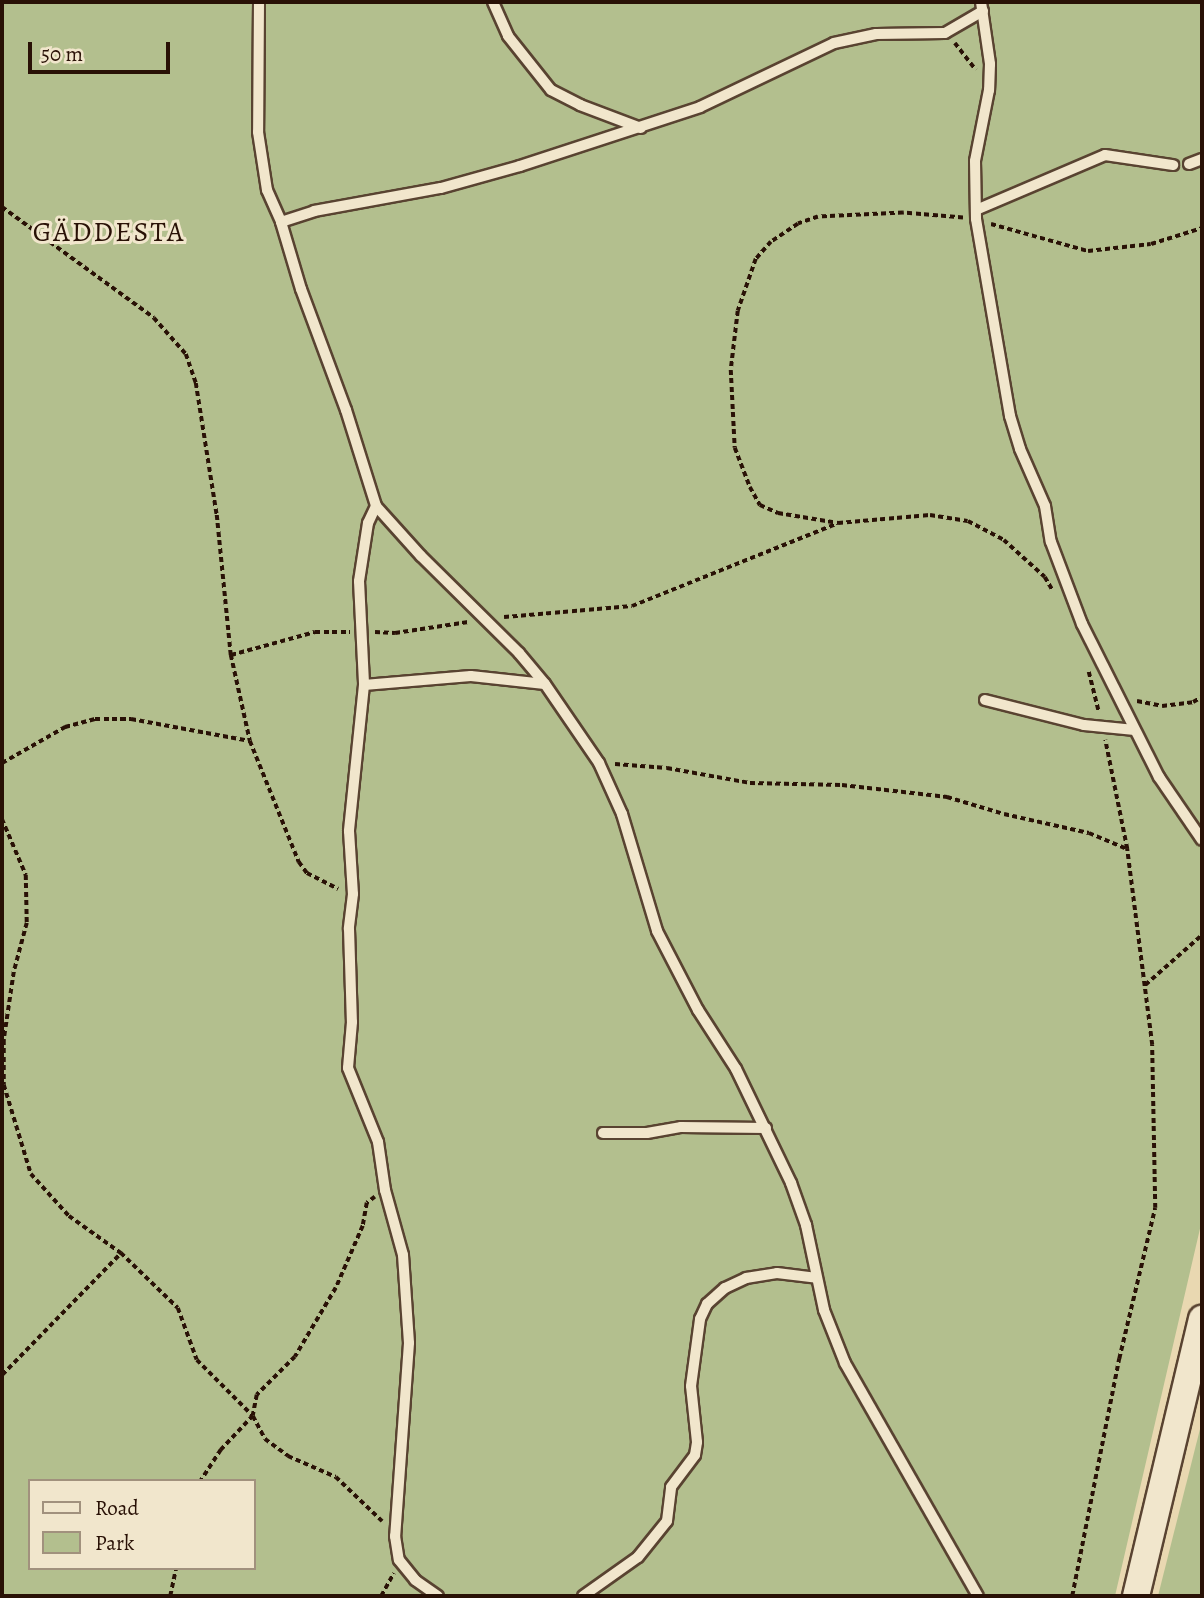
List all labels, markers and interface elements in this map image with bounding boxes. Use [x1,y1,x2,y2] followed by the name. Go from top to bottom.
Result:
[32,28,173,72] scale bar
[41,40,83,68] text: 50 m
[34,215,184,249] district label: GÄDDESTA
[28,1479,256,1570] legend
[95,1494,139,1522] text: Road
[95,1529,134,1557] text: Park

